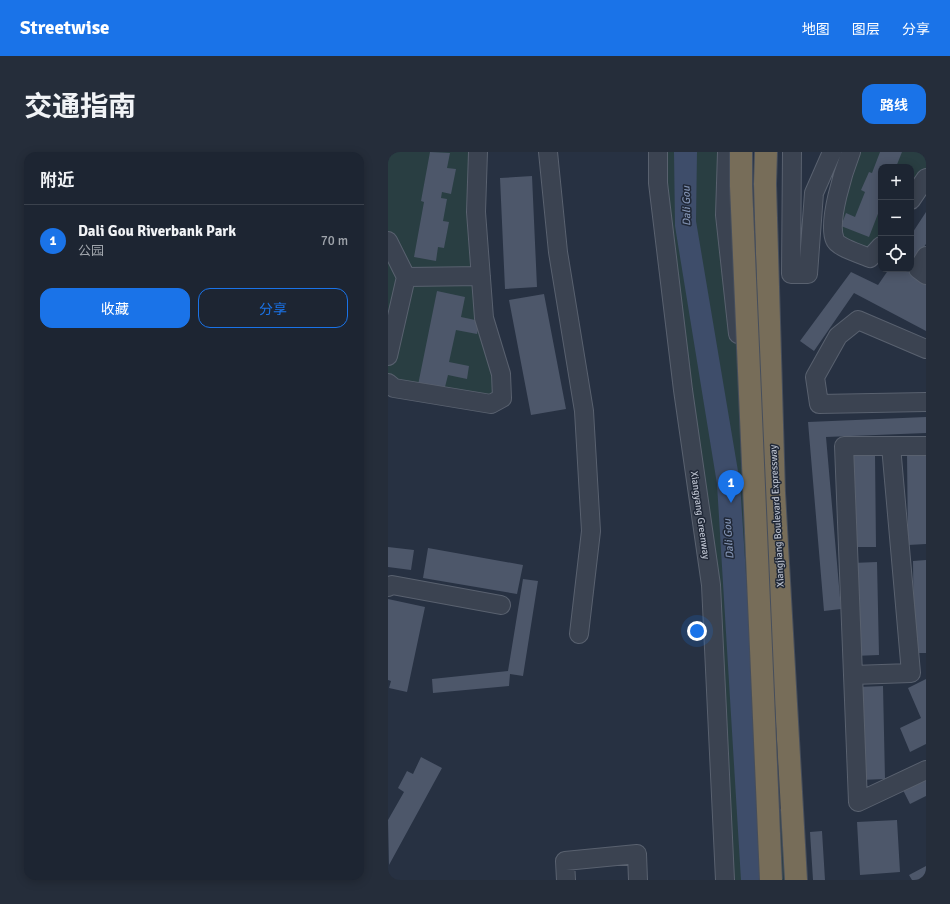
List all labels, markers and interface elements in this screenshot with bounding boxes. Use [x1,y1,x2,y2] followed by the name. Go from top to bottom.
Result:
[20,16,110,40] text: Streetwise
[802,21,830,38] text: 地图
[852,21,880,38] text: 图层
[902,21,930,38] text: 分享
[862,84,926,124] button: 路线
[24,90,136,124] text: 交通指南
[878,164,914,272] map controls
[878,164,914,200] button: +
[40,170,74,191] text: 附近
[680,185,693,226] water label: Dali Gou
[878,200,914,236] button: −
[78,222,236,240] text: Dali Gou Riverbank Park
[49,233,57,249] text: 1
[321,233,348,249] text: 70 m
[878,236,914,272] button: locate
[78,243,104,259] text: 公园
[40,288,190,328] button: 收藏
[198,288,348,328] button: 分享
[767,444,787,587] street label: Xiangjiang Boulevard Expressway
[688,470,712,560] street label: Xiangyang Greenway
[718,470,744,503] pin: 1
[721,518,736,559] water label: Dali Gou
[687,621,707,641] your location

